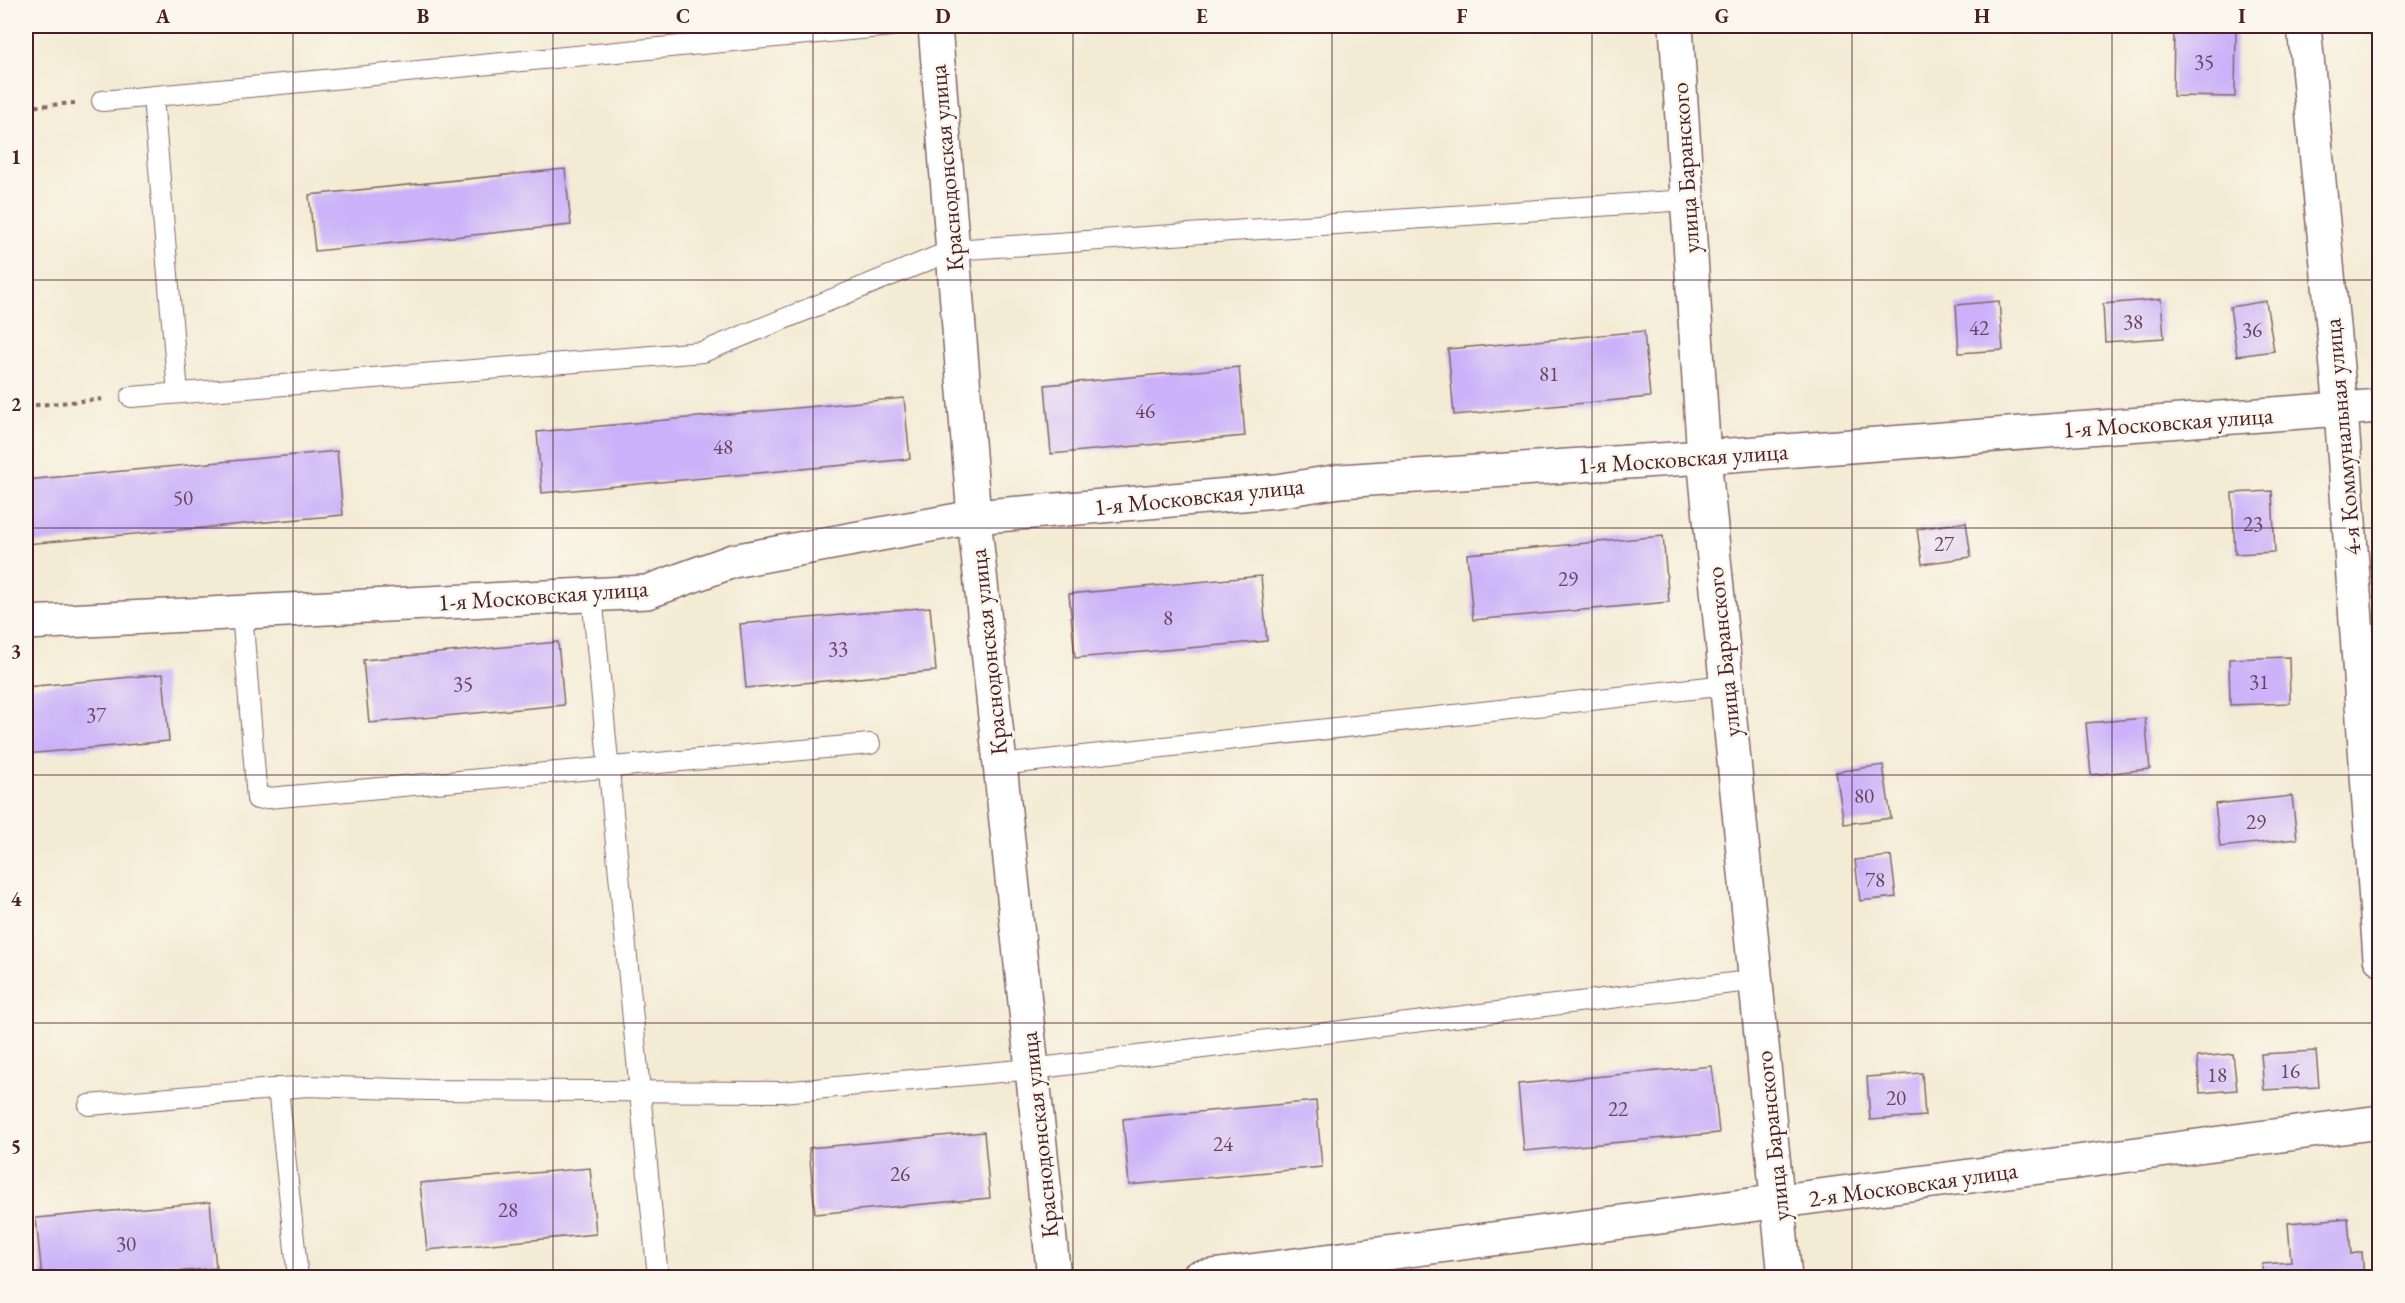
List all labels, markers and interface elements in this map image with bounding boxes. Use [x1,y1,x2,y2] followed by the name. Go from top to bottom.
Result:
[155,3,171,29] text: A
[417,3,429,29] text: B
[676,3,690,29] text: C
[935,3,951,29] text: D
[1196,3,1208,29] text: E
[1457,3,1468,29] text: F
[1715,3,1729,29] text: G
[1974,3,1990,29] text: H
[2238,3,2246,29] text: I
[2194,48,2214,75] house number: 35
[921,63,970,273] street label: Краснодонская улица
[1664,81,1706,254] street label: улица Баранского
[11,144,21,170] text: 1
[2123,308,2143,335] house number: 38
[1969,314,1989,341] house number: 42
[2242,316,2262,343] house number: 36
[2316,317,2368,557] street label: 4-я Коммунальная улица
[1539,360,1559,387] house number: 81
[11,391,22,417] text: 2
[1135,397,1155,424] house number: 46
[2062,399,2275,445] street label: 1-я Московская улица
[713,433,733,460] house number: 48
[1577,435,1790,481] street label: 1-я Московская улица
[1093,470,1306,522] street label: 1-я Московская улица
[173,484,193,511] house number: 50
[2243,510,2263,537] house number: 23
[1934,530,1955,557] house number: 27
[962,547,1014,757] street label: Краснодонская улица
[1558,565,1578,592] house number: 29
[1699,565,1747,739] street label: улица Баранского
[437,572,650,618] street label: 1-я Московская улица
[1163,604,1173,631] house number: 8
[828,635,848,662] house number: 33
[11,638,21,664] text: 3
[2249,668,2269,695] house number: 31
[453,670,473,697] house number: 35
[86,701,107,728] house number: 37
[1854,782,1874,809] house number: 80
[2246,808,2266,835] house number: 29
[1865,866,1885,893] house number: 78
[11,886,22,912] text: 4
[1013,1030,1065,1240] street label: Краснодонская улица
[1748,1049,1796,1223] street label: улица Баранского
[2280,1057,2300,1084] house number: 16
[2207,1061,2227,1088] house number: 18
[1886,1084,1906,1111] house number: 20
[1608,1095,1628,1122] house number: 22
[1213,1130,1234,1157] house number: 24
[11,1133,21,1159] text: 5
[1806,1154,2020,1214] street label: 2-я Московская улица
[890,1160,910,1187] house number: 26
[498,1196,518,1223] house number: 28
[116,1230,136,1257] house number: 30

